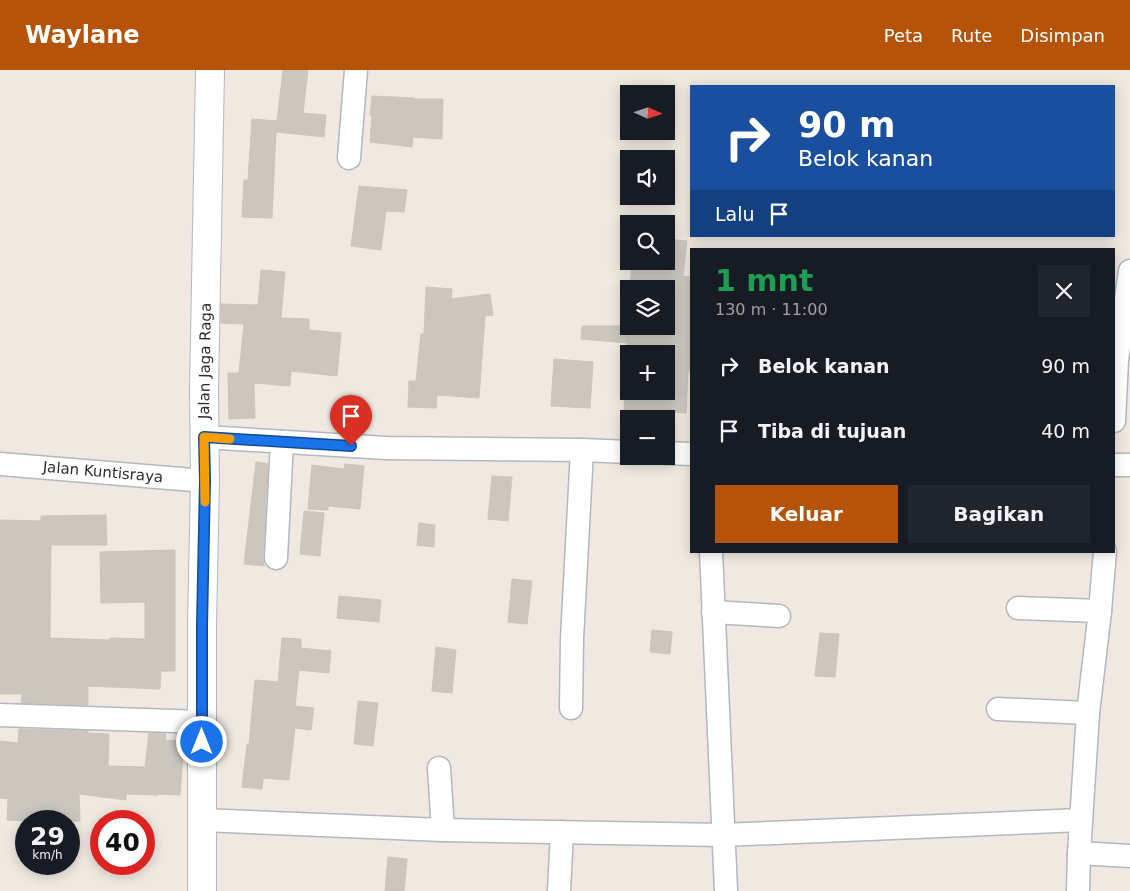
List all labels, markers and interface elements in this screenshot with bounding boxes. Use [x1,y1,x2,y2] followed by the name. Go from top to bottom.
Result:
[25,21,140,49] text: Waylane
[884,25,923,46] text: Peta
[951,25,992,46] text: Rute
[1020,25,1105,46] text: Disimpan
[620,85,675,140] north arrow
[620,85,675,465] map controls
[715,105,780,170] icon: right
[798,105,895,145] text: 90 m
[798,146,933,171] text: Belok kanan
[620,150,675,205] button: sound
[765,200,793,228] icon: arrive
[715,203,755,225] text: Lalu
[620,215,675,270] button: search
[715,263,813,298] text: 1 mnt
[1038,265,1090,317] button: close
[620,280,675,335] button: layers
[715,300,828,319] text: 130 m · 11:00
[195,303,215,420] street label: Jalan Jaga Raga
[620,345,675,400] button: +
[715,352,743,380] icon: right
[758,355,890,377] text: Belok kanan
[1041,355,1090,377] text: 90 m
[330,395,372,446] pin
[337,402,365,430] icon: arrive
[620,410,675,465] button: −
[715,417,743,445] icon: arrive
[758,420,906,442] text: Tiba di tujuan
[1041,420,1090,442] text: 40 m
[41,458,164,486] street label: Jalan Kuntisraya
[715,485,898,543] button: Keluar
[908,485,1090,543] button: Bagikan
[175,715,227,767] position arrow
[90,810,155,875] speed limit sign: 40
[30,822,65,851] text: 29
[32,848,63,862] text: km/h

